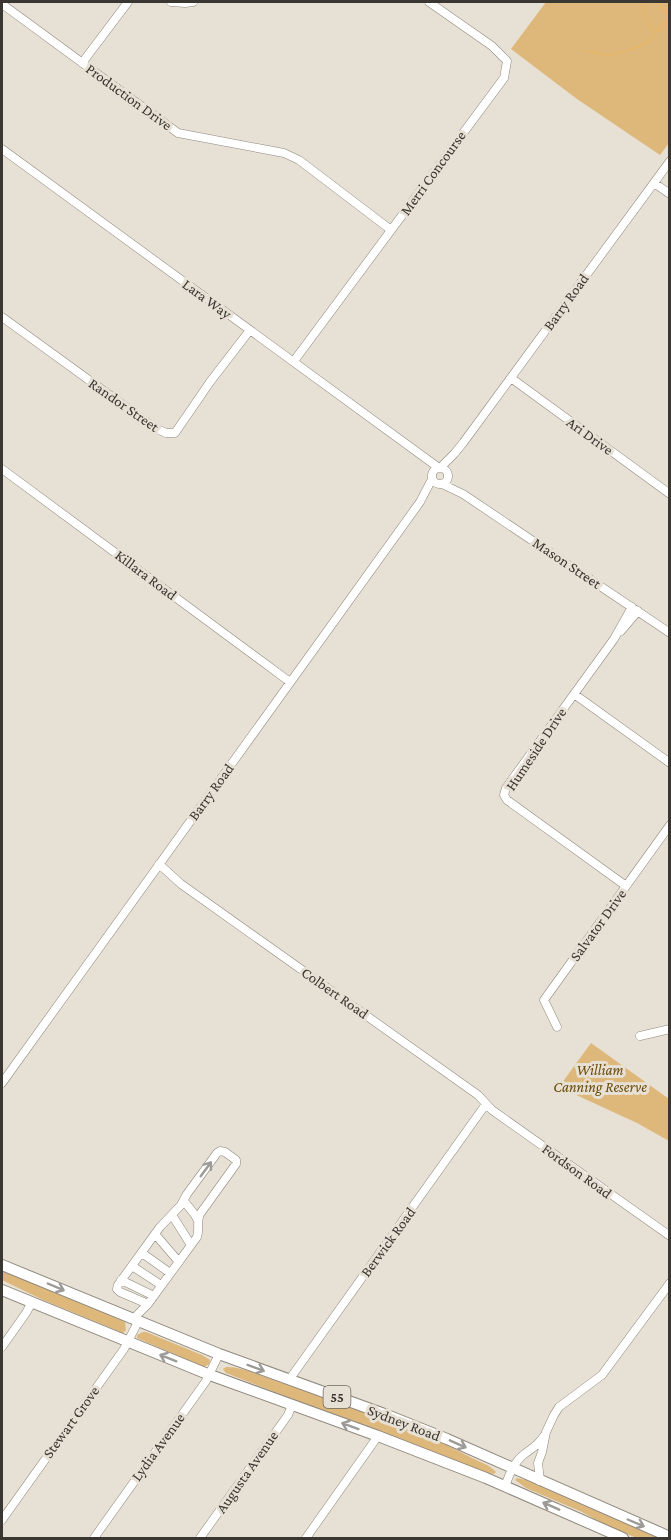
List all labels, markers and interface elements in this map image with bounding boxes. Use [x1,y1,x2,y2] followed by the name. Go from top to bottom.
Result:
[83,61,175,134] street label: Production Drive
[397,128,469,218] street label: Merri Concourse
[540,271,593,334] street label: Barry Road
[179,276,234,323] street label: Lara Way
[86,375,163,436] street label: Randor Street
[564,414,617,458] street label: Ari Drive
[530,534,605,592] street label: Mason Street
[112,547,180,603] street label: Killara Road
[502,704,570,793] street label: Humeside Drive
[185,761,238,824] street label: Barry Road
[567,886,630,964] street label: Salvator Drive
[298,964,372,1022] street label: Colbert Road
[553,1062,647,1096] park label: William Canning Reserve
[539,1140,615,1202] street label: Fordson Road
[200,1161,212,1177] one-way arrow
[358,1204,419,1280] street label: Berwick Road
[46,1282,64,1293] one-way arrow
[159,1352,177,1363] one-way arrow
[246,1363,265,1374] one-way arrow
[40,1383,103,1461] street label: Stewart Grove
[324,1386,350,1408] road number: 55
[365,1402,443,1445] street label: Sydney Road
[128,1410,189,1485] street label: Lydia Avenue
[341,1420,360,1431] one-way arrow
[213,1428,282,1517] street label: Augusta Avenue
[448,1439,466,1451] one-way arrow
[542,1500,560,1512] one-way arrow
[626,1518,645,1529] one-way arrow

